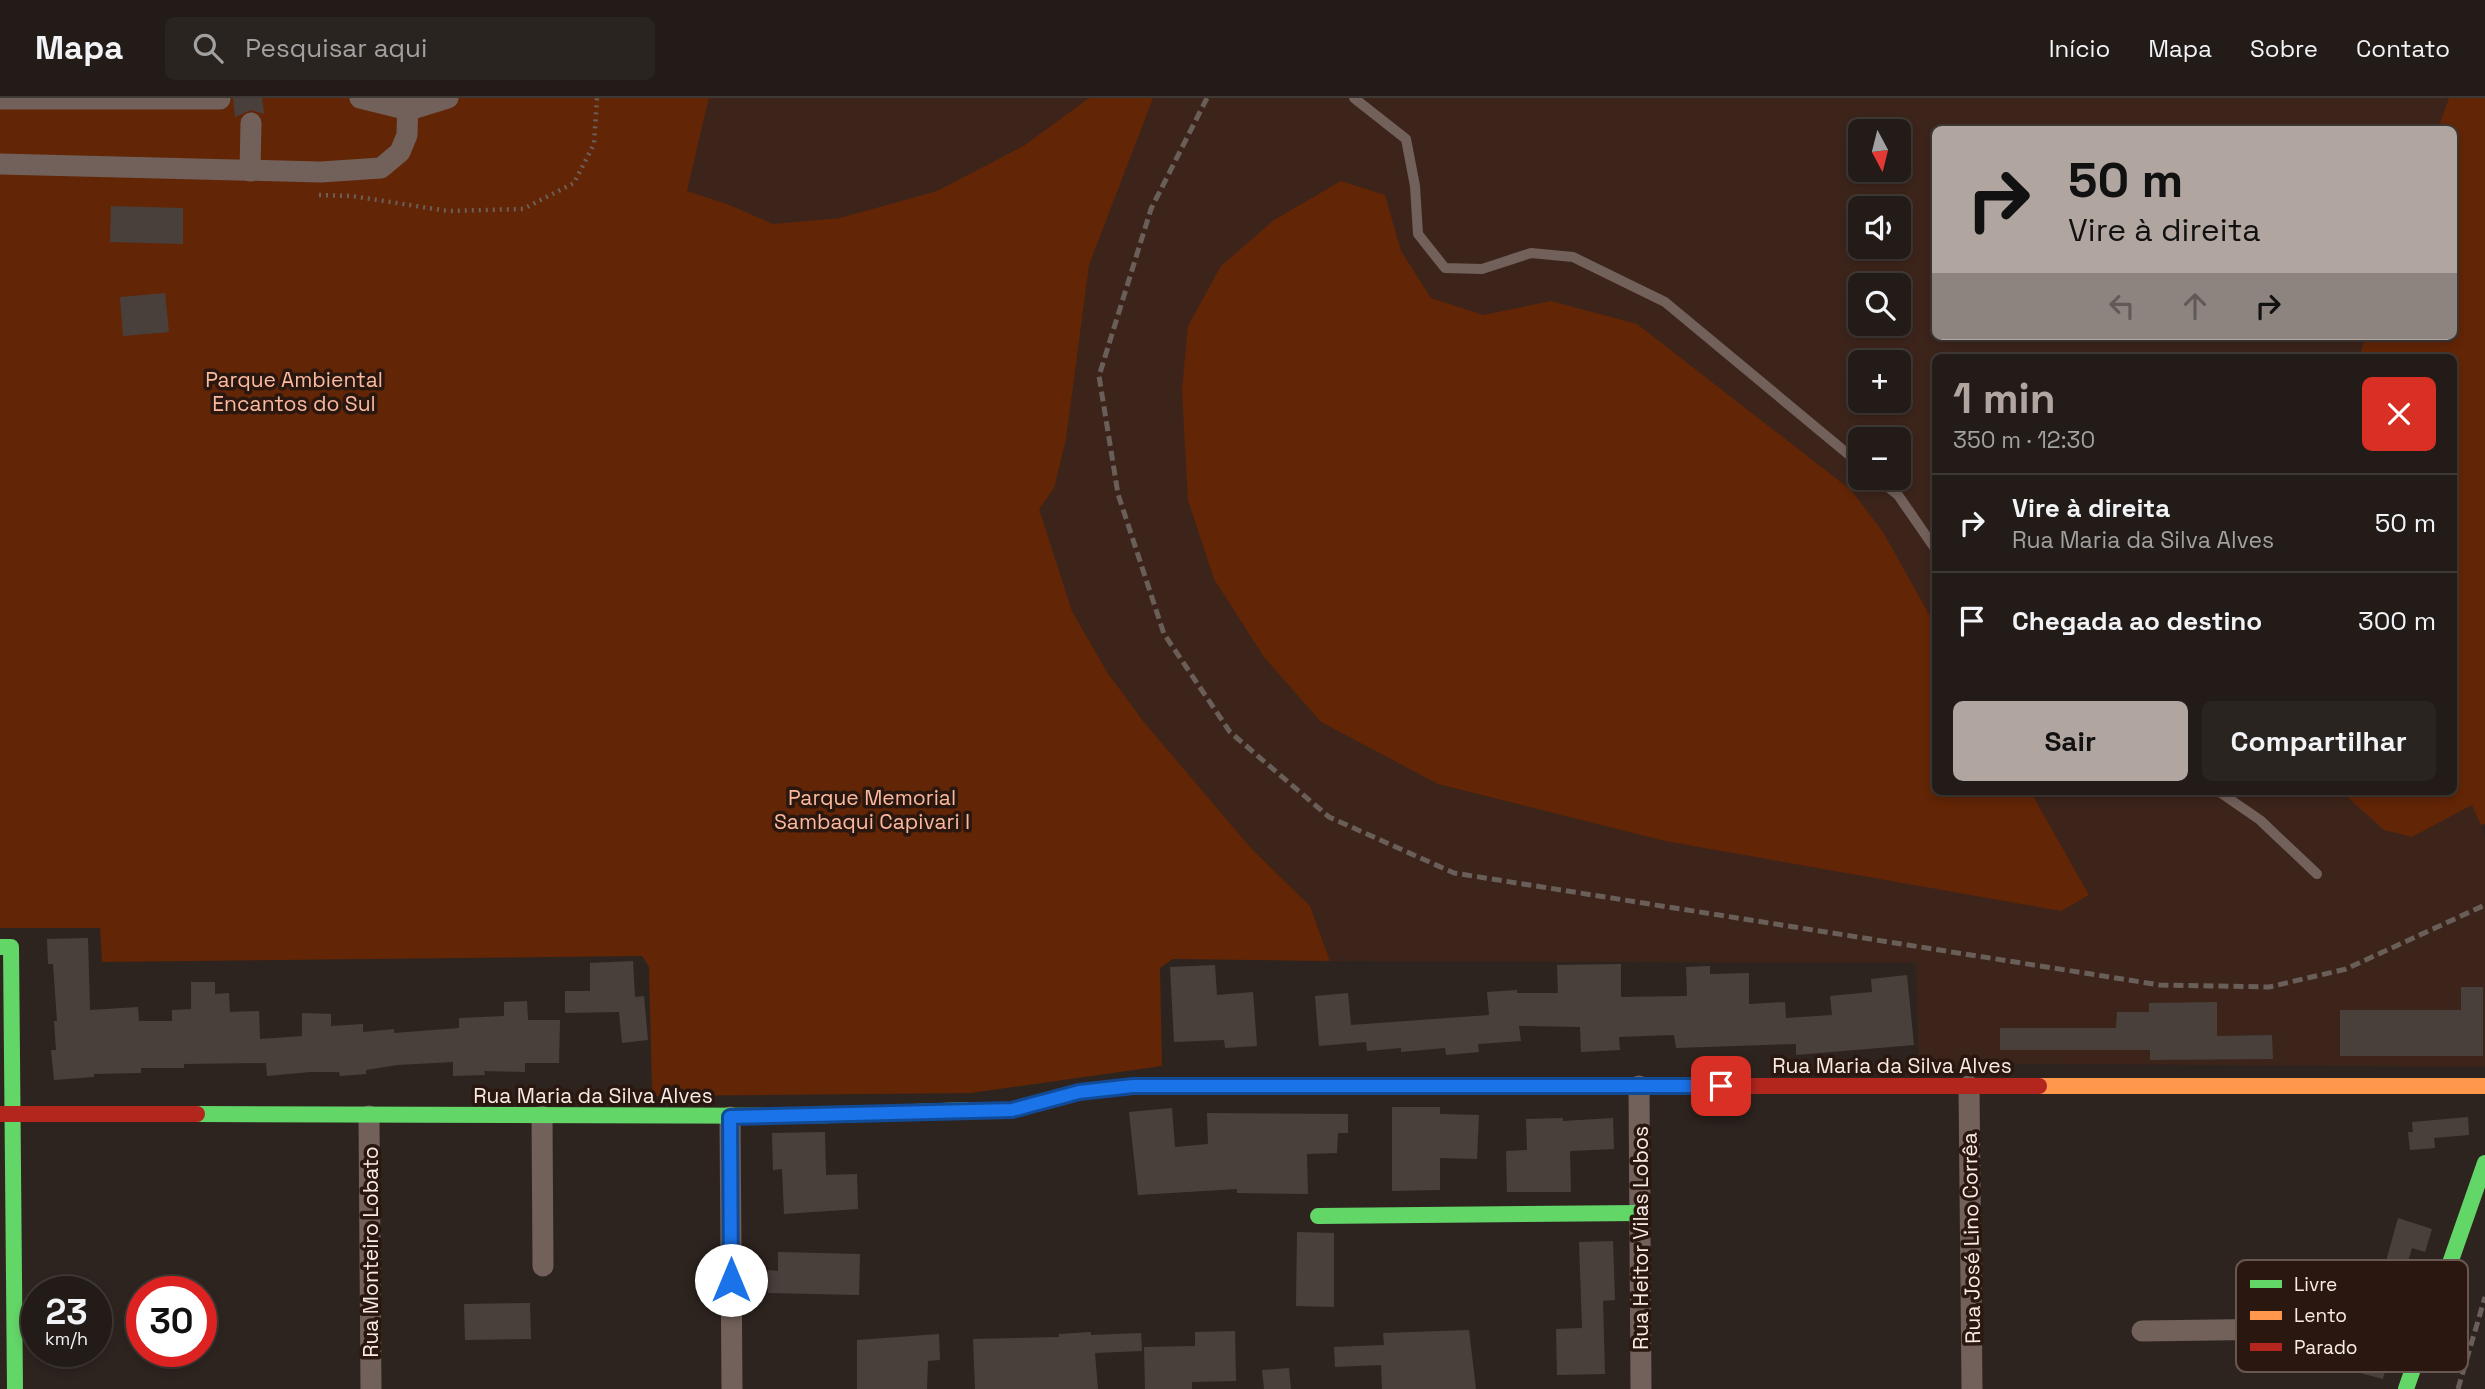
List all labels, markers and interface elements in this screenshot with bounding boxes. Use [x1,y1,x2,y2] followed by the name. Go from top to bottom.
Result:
[165,17,655,80] search box
[35,27,123,69] text: Mapa
[189,29,227,67] icon: search
[245,31,427,65] text: Pesquisar aqui
[2049,33,2110,64] text: Início
[2148,33,2212,64] text: Mapa
[2250,33,2318,64] text: Sobre
[2356,33,2450,64] text: Contato
[1848,119,1911,182] north arrow
[1848,119,1911,490] map controls
[2068,149,2183,211] text: 50 m
[1953,154,2044,245] icon: right
[1848,196,1911,259] button: sound
[2068,210,2261,250] text: Vire à direita
[1848,273,1911,336] button: search
[2103,287,2141,325] icon: left
[2176,287,2214,325] icon: ahead
[2249,287,2287,325] icon: right
[1848,350,1911,413] button: +
[205,366,383,417] park label: Parque Ambiental Encantos do Sul
[1953,372,2056,425] text: 1 min
[2362,377,2436,451] button: close
[1953,425,2095,455] text: 350 m · 12:30
[1848,427,1911,490] button: −
[2012,491,2170,525] text: Vire à direita
[1953,504,1991,542] icon: right
[2375,506,2436,540] text: 50 m
[2012,525,2274,555] text: Rua Maria da Silva Alves
[1953,602,1991,640] icon: arrive
[2012,604,2262,638] text: Chegada ao destino
[2358,604,2436,638] text: 300 m
[1953,701,2188,781] button: Sair
[2202,701,2436,781] button: Compartilhar
[774,784,970,835] park label: Parque Memorial Sambaqui Capivari I
[1772,1052,2012,1079] street label: Rua Maria da Silva Alves
[1691,1056,1751,1116] pin
[1702,1067,1740,1105] icon: arrive
[473,1082,713,1109] street label: Rua Maria da Silva Alves
[1627,1126,1654,1350] street label: Rua Heitor Vilas Lobos
[1956,1132,1986,1344] street label: Rua José Lino Corrêa
[357,1146,384,1358] street label: Rua Monteiro Lobato
[694,1243,768,1317] position arrow
[2236,1260,2468,1372] legend
[2294,1272,2337,1297] text: Livre
[126,1276,217,1367] speed limit sign: 30
[45,1290,88,1334] text: 23
[2294,1303,2347,1328] text: Lento
[45,1327,88,1350] text: km/h
[2294,1335,2358,1360] text: Parado

